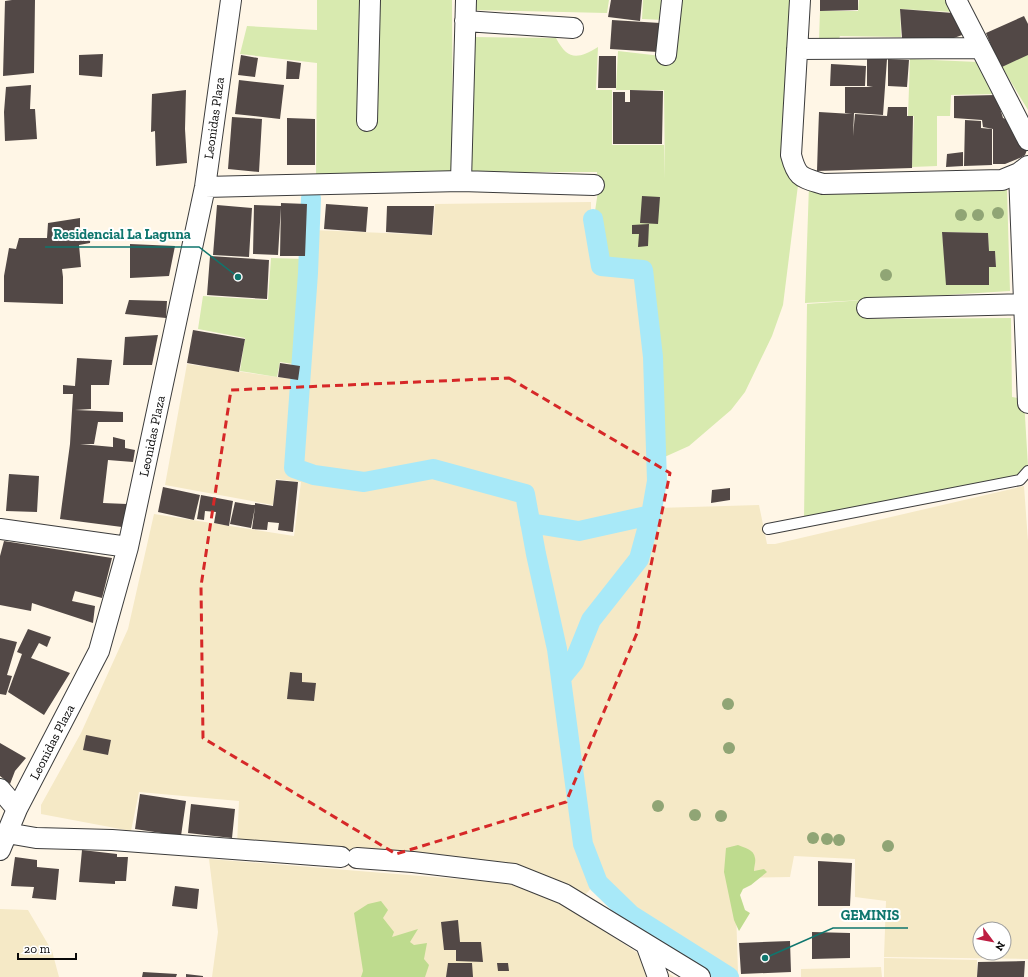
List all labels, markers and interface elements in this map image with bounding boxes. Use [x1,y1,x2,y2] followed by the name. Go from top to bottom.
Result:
[201,75,227,160] street label: Leonidas Plaza
[45,221,199,247] callout: Residencial La Laguna
[53,226,191,243] text: Residencial La Laguna
[136,393,168,478] street label: Leonidas Plaza
[27,701,78,782] street label: Leonidas Plaza
[833,902,908,928] callout: GEMINIS
[841,907,900,924] text: GEMINIS
[972,921,1012,961] north arrow
[18,935,76,961] scale bar
[992,939,1008,954] text: N
[24,942,51,956] text: 20 m

